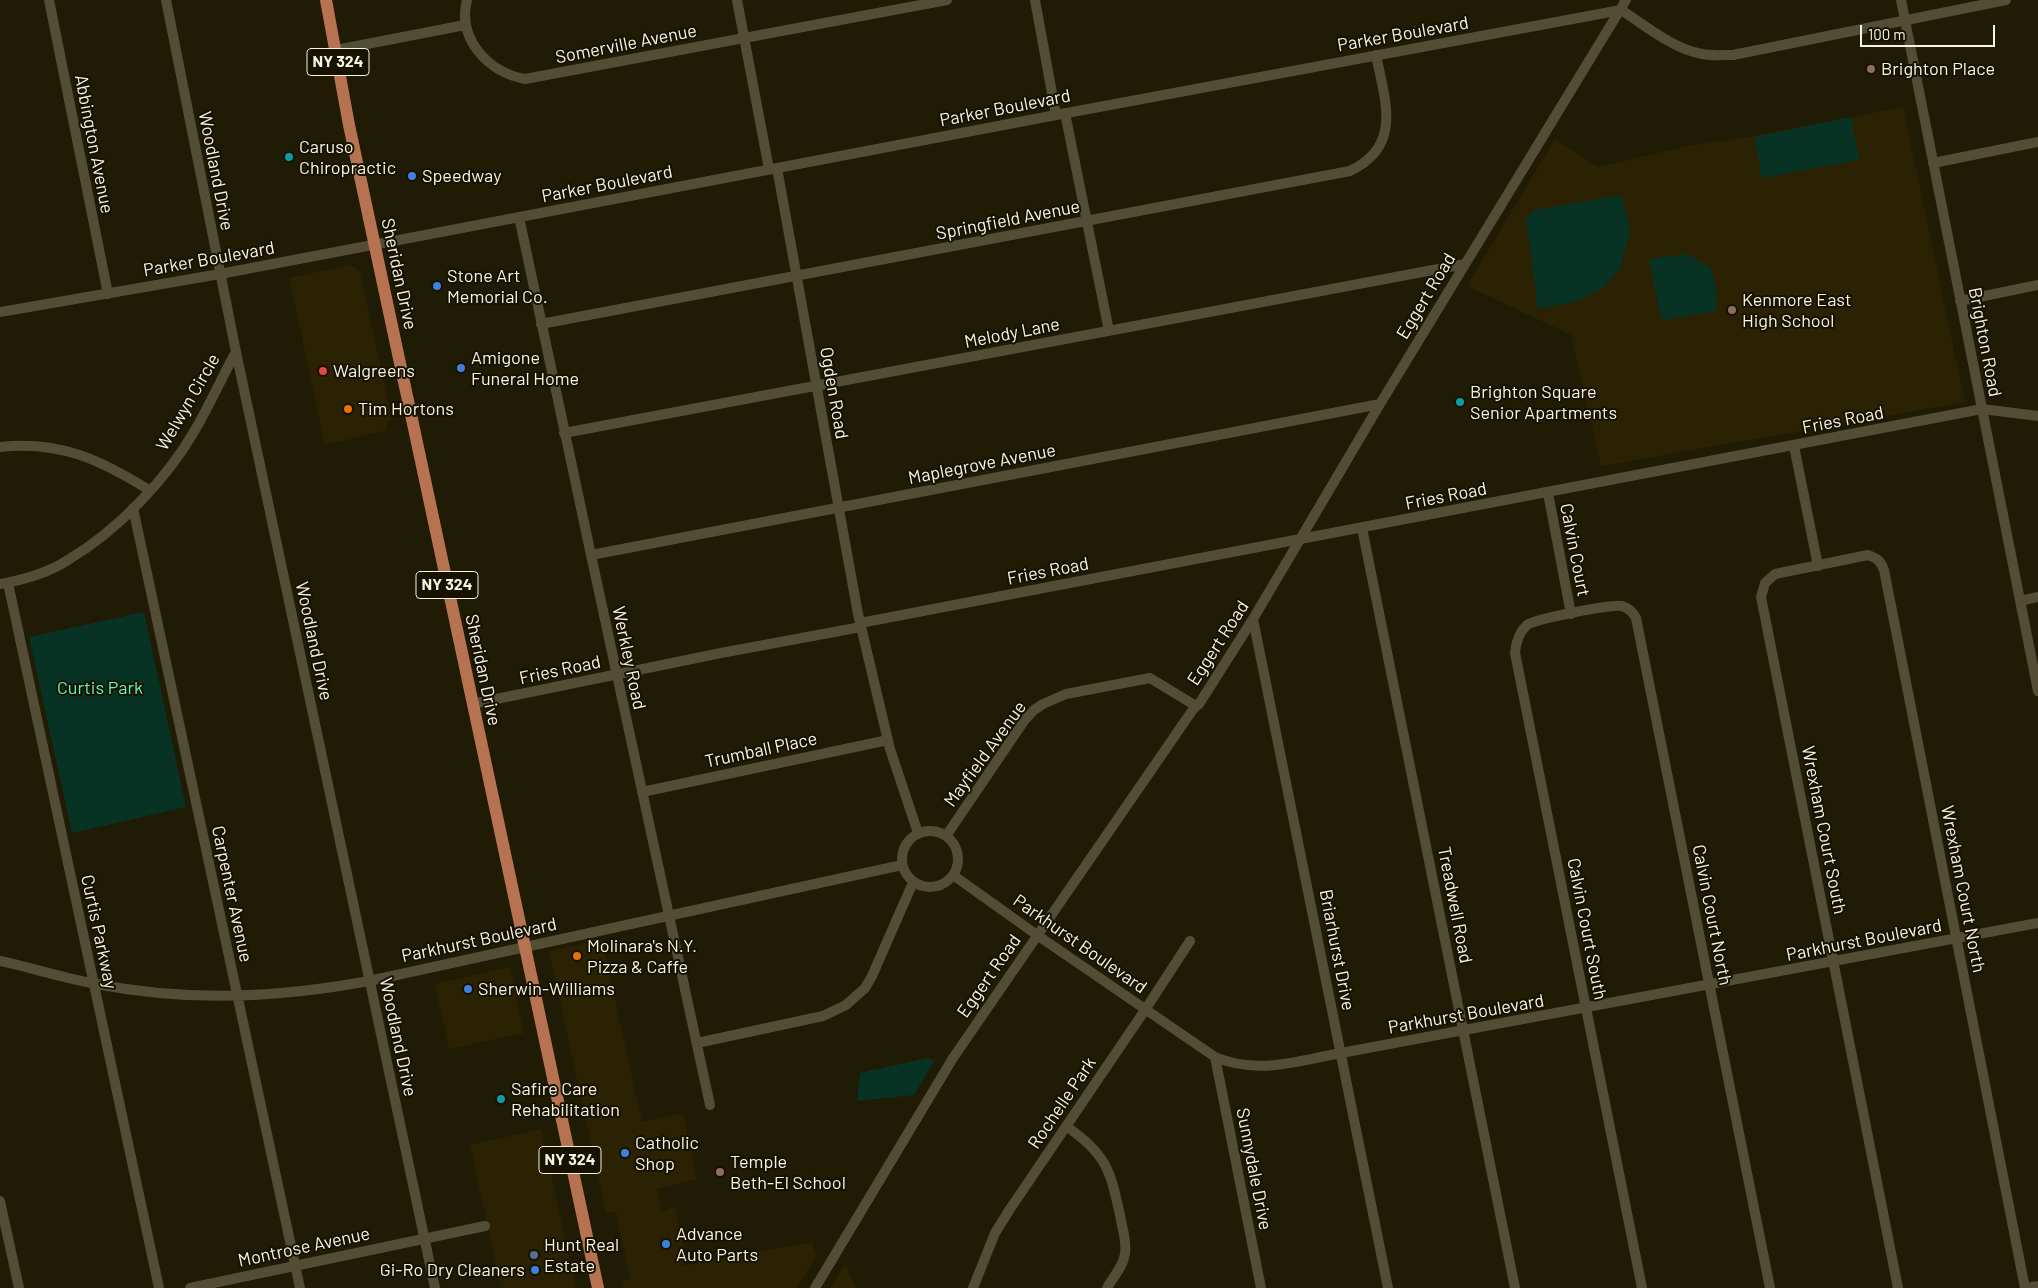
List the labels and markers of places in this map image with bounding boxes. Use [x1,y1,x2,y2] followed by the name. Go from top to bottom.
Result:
[1881,58,1995,80] place label: Brighton Place
[1865,63,1877,75] marker: Brighton Place
[299,136,396,178] place label: Caruso Chiropractic
[283,151,295,163] marker: Caruso Chiropractic
[422,165,502,187] place label: Speedway
[406,170,418,182] marker: Speedway
[447,265,548,308] place label: Stone Art Memorial Co.
[431,280,443,292] marker: Stone Art Memorial Co.
[1742,289,1852,332] place label: Kenmore East High School
[1726,304,1738,316] marker: Kenmore East High School
[471,347,579,389] place label: Amigone Funeral Home
[333,360,415,382] place label: Walgreens
[455,362,467,374] marker: Amigone Funeral Home
[317,365,329,377] marker: Walgreens
[1470,381,1617,424] place label: Brighton Square Senior Apartments
[1454,396,1466,408] marker: Brighton Square Senior Apartments
[358,398,454,420] place label: Tim Hortons
[342,403,354,415] marker: Tim Hortons
[587,935,697,978] place label: Molinara's N.Y. Pizza & Caffe
[571,950,583,962] marker: Molinara's N.Y. Pizza & Caffe
[478,978,615,1000] place label: Sherwin-Williams
[462,983,474,995] marker: Sherwin-Williams
[511,1078,620,1120] place label: Safire Care Rehabilitation
[495,1093,507,1105] marker: Safire Care Rehabilitation
[635,1132,699,1174] place label: Catholic Shop
[619,1147,631,1159] marker: Catholic Shop
[730,1151,846,1194] place label: Temple Beth-El School
[714,1166,726,1178] marker: Temple Beth-El School
[676,1223,758,1266] place label: Advance Auto Parts
[544,1234,619,1276] place label: Hunt Real Estate
[660,1238,672,1250] marker: Advance Auto Parts
[528,1249,540,1261] marker: Hunt Real Estate
[380,1259,525,1281] place label: Gi-Ro Dry Cleaners
[529,1264,541,1276] marker: Gi-Ro Dry Cleaners

